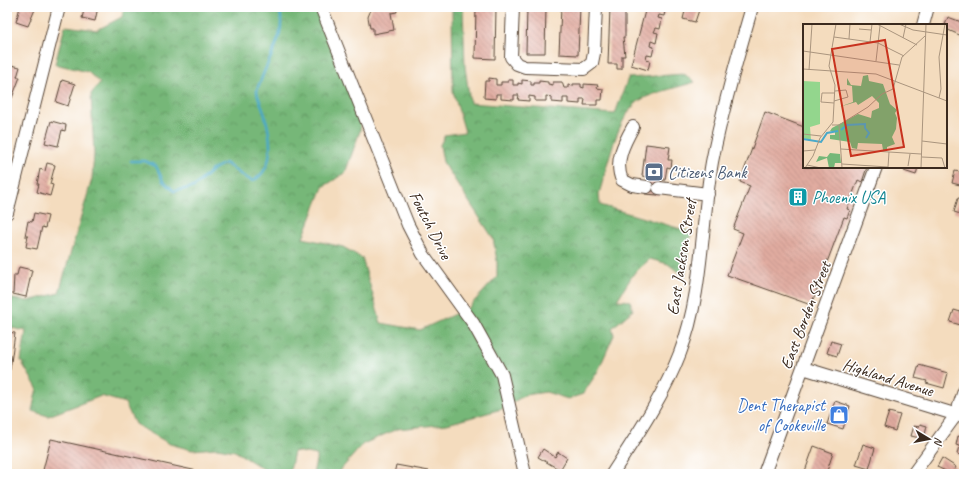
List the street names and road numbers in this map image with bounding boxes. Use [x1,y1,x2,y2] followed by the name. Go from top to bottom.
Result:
[404,188,457,264] street label: Foutch Drive
[662,195,701,317] street label: East Jackson Street
[775,256,836,372] street label: East Borden Street
[840,354,937,402] street label: Highland Avenue

